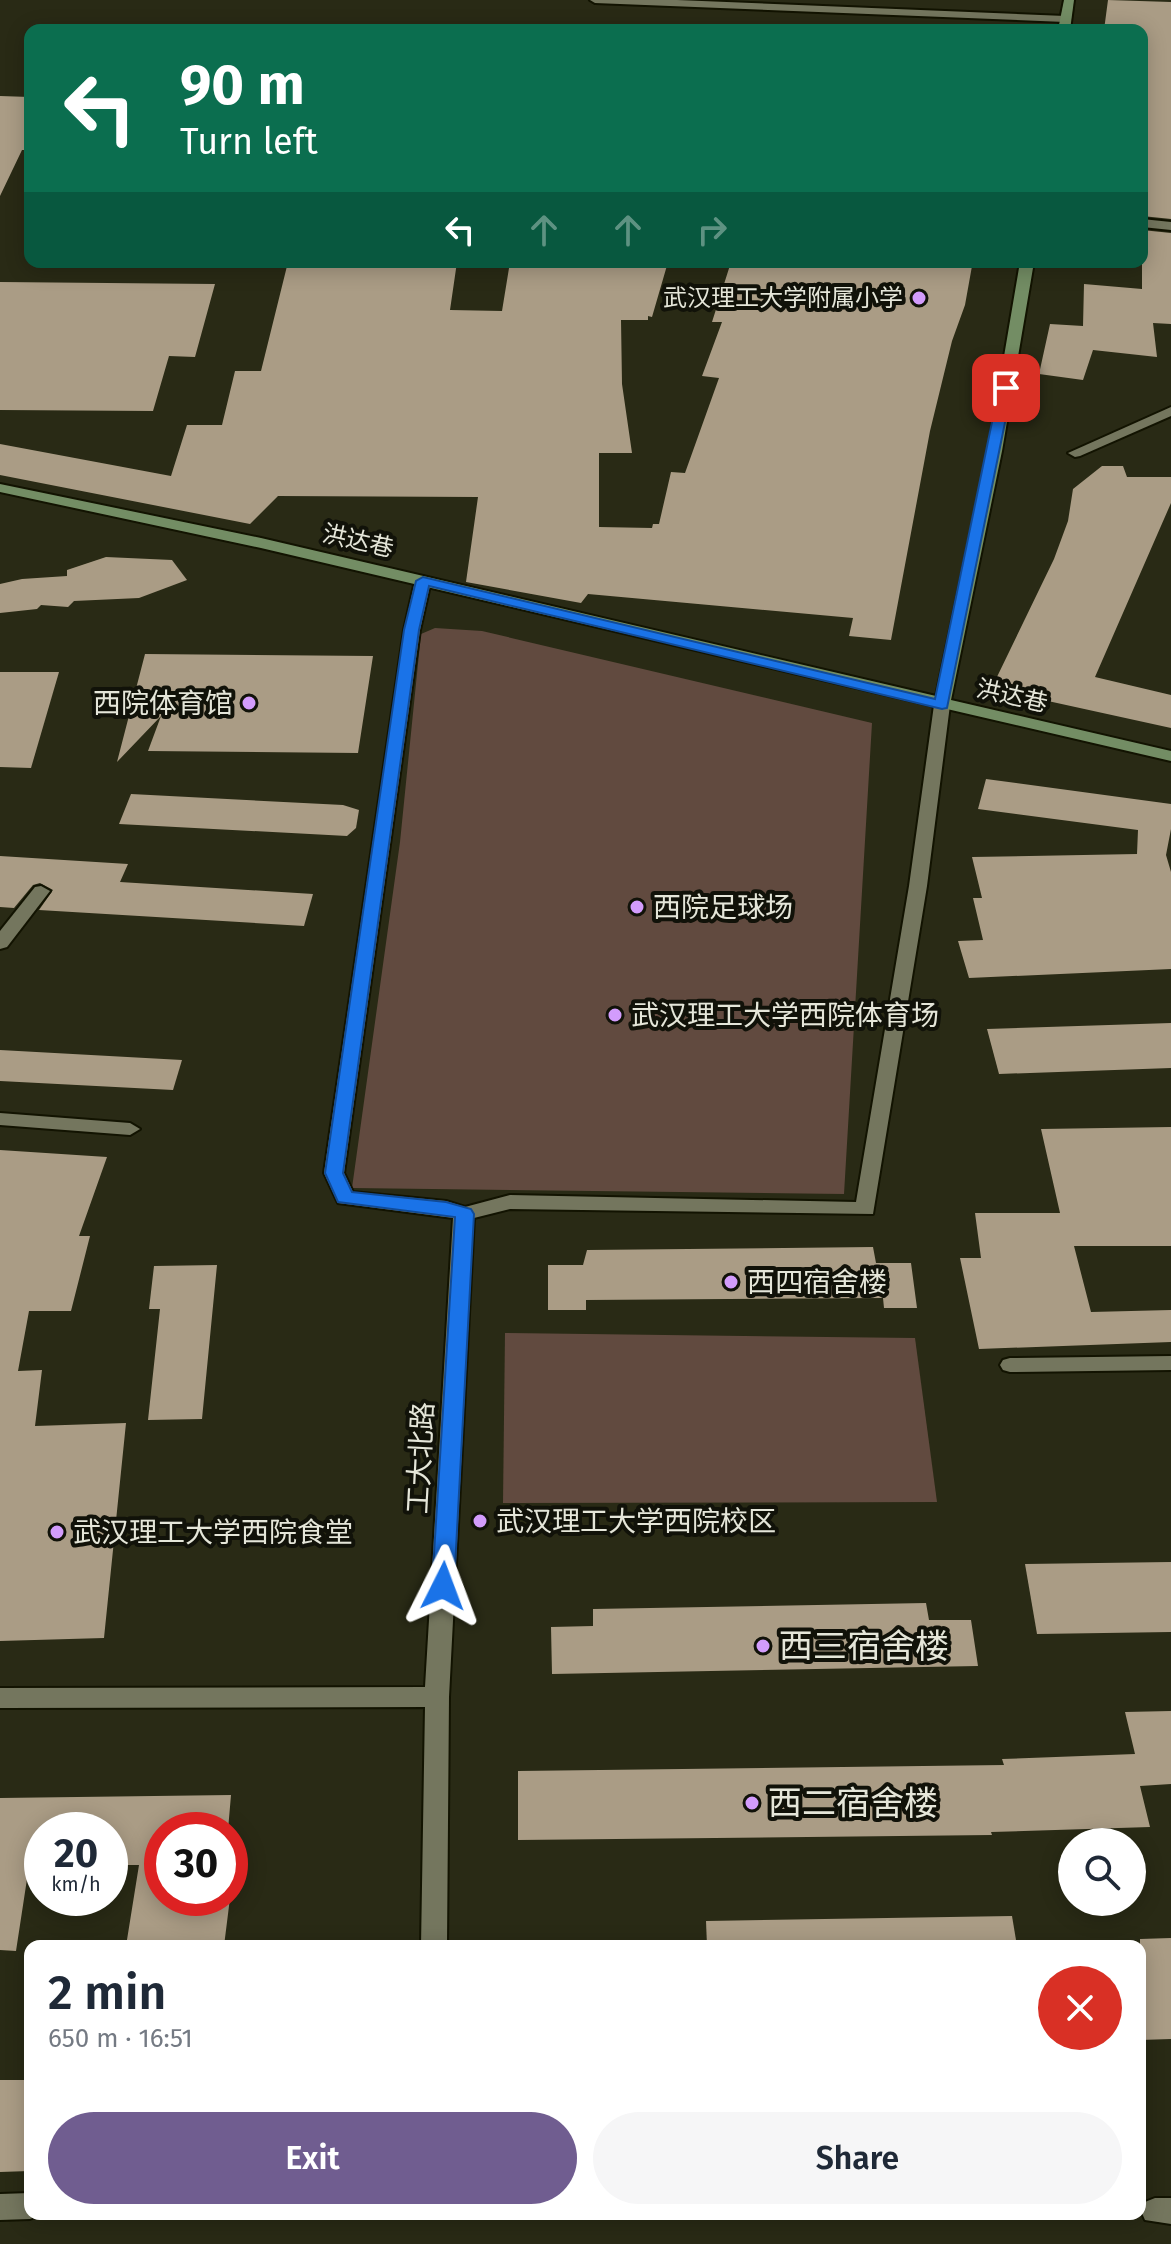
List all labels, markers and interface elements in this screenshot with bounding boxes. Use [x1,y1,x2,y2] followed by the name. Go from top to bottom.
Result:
[180,52,305,119] text: 90 m
[48,56,152,160] icon: left
[180,120,318,164] text: Turn left
[438,208,482,252] icon: left
[522,208,566,252] icon: ahead
[606,208,650,252] icon: ahead
[690,208,734,252] icon: right
[663,284,903,312] place label: 武汉理工大学附属小学
[910,289,928,307] marker: 武汉理工大学附属小学
[972,354,1040,422] pin
[984,366,1028,410] icon: arrive
[320,519,396,563] street label: 洪达巷
[974,674,1050,718] street label: 洪达巷
[93,687,233,720] place label: 西院体育馆
[240,694,258,712] marker: 西院体育馆
[653,891,793,924] place label: 西院足球场
[628,898,646,916] marker: 西院足球场
[631,999,939,1032] place label: 武汉理工大学西院体育场
[606,1006,624,1024] marker: 武汉理工大学西院体育场
[747,1266,887,1299] place label: 西四宿舍楼
[722,1273,740,1291] marker: 西四宿舍楼
[401,1401,440,1515] street label: 工大北路
[496,1505,776,1538] place label: 武汉理工大学西院校区
[471,1512,489,1530] marker: 武汉理工大学西院校区
[73,1516,353,1549] place label: 武汉理工大学西院食堂
[48,1523,66,1541] marker: 武汉理工大学西院食堂
[401,1544,485,1628] position arrow
[779,1626,949,1667] place label: 西三宿舍楼
[754,1637,772,1655] marker: 西三宿舍楼
[768,1783,938,1824] place label: 西二宿舍楼
[743,1794,761,1812] marker: 西二宿舍楼
[144,1812,248,1916] speed limit sign: 30
[1058,1828,1146,1916] map controls
[1058,1828,1146,1916] button: search
[54,1830,98,1878] text: 20
[51,1872,101,1896] text: km/h
[48,1964,166,2022] text: 2 min
[1038,1966,1122,2050] button: close
[48,2023,193,2054] text: 650 m · 16:51
[48,2112,577,2204] button: Exit
[593,2112,1122,2204] button: Share

